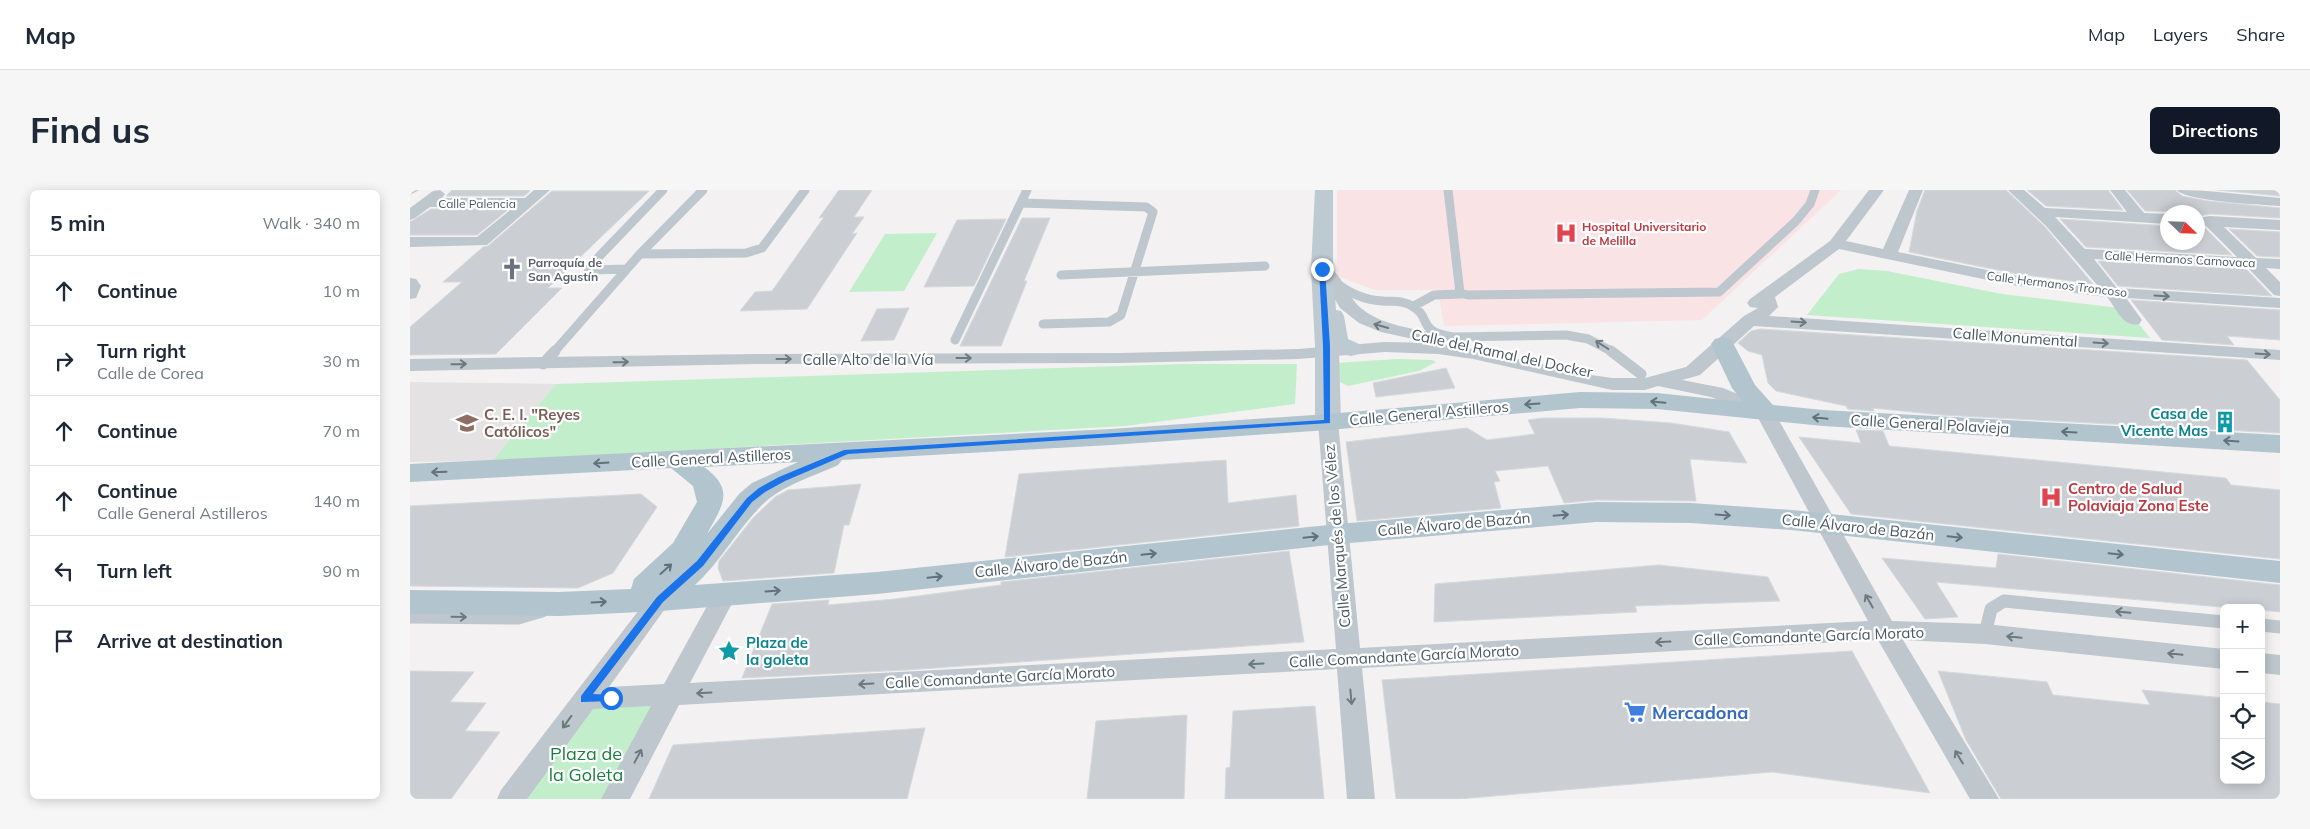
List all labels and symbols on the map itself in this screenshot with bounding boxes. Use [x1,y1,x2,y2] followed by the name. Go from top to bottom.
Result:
[438,196,516,211] street label: Calle Palencia
[2160,205,2205,250] north arrow
[1582,219,1706,248] place label: Hospital Universitario de Melilla
[1553,220,1579,246] hospital icon: Hospital Universitario de Melilla
[2104,248,2256,270] street label: Calle Hermanos Carnovaca
[528,255,602,284] place label: Parroquía de San Agustín
[499,256,525,282] church icon: Parroquía de San Agustín
[1311,258,1334,281] route end
[1986,268,2128,300] street label: Calle Hermanos Troncoso
[2154,291,2170,300] one-way arrow
[1791,318,1807,327] one-way arrow
[1374,320,1390,330] one-way arrow
[1952,323,2078,351] street label: Calle Monumental
[1410,324,1595,382] street label: Calle del Ramal del Docker
[2093,338,2109,347] one-way arrow
[1595,339,1609,350] one-way arrow
[2255,349,2271,358] one-way arrow
[802,350,934,369] street label: Calle Alto de la Vía
[955,353,971,363] one-way arrow
[775,354,791,364] one-way arrow
[612,357,629,367] one-way arrow
[450,360,466,369] one-way arrow
[1349,397,1509,429] street label: Calle General Astilleros
[1650,397,1666,406] one-way arrow
[1524,399,1540,409] one-way arrow
[2120,404,2208,440] place label: Casa de Vicente Mas
[484,405,580,441] place label: C. E. I. "Reyes Católicos"
[2212,409,2238,435] building icon: Casa de Vicente Mas
[454,410,480,436] school or university icon: C. E. I. "Reyes Católicos"
[1850,410,2010,438] street label: Calle General Polavieja
[1812,413,1828,423] one-way arrow
[2061,427,2077,436] one-way arrow
[2224,436,2240,445] one-way arrow
[1319,443,1355,629] street label: Calle Marqués de los Vélez
[631,444,791,472] street label: Calle General Astilleros
[593,459,609,468] one-way arrow
[431,467,447,476] one-way arrow
[2068,479,2209,515] place label: Centro de Salud Polaviaja Zona Este
[2038,484,2064,510] hospital icon: Centro de Salud Polaviaja Zona Este
[1377,508,1531,540] street label: Calle Álvaro de Bazán
[1553,510,1569,520] one-way arrow
[1781,510,1935,544] street label: Calle Álvaro de Bazán
[1715,511,1731,520] one-way arrow
[1302,532,1318,542] one-way arrow
[1946,533,1962,542] one-way arrow
[974,547,1128,581] street label: Calle Álvaro de Bazán
[1141,549,1157,559] one-way arrow
[2108,549,2124,559] one-way arrow
[659,563,672,574] one-way arrow
[927,572,943,581] one-way arrow
[765,586,781,595] one-way arrow
[1864,595,1874,609] one-way arrow
[590,598,606,607] one-way arrow
[2115,607,2131,617] one-way arrow
[450,612,466,622] one-way arrow
[1694,622,1924,650] street label: Calle Comandante García Morato
[2006,632,2022,642] one-way arrow
[746,633,809,669] place label: Plaza de la goleta
[716,638,742,664] place icon: Plaza de la goleta
[1655,638,1671,647] one-way arrow
[1289,640,1519,672] street label: Calle Comandante García Morato
[2168,649,2184,659] one-way arrow
[1248,659,1264,668] one-way arrow
[885,661,1115,693] street label: Calle Comandante García Morato
[859,680,875,689] one-way arrow
[600,687,623,710] route start
[696,688,712,698] one-way arrow
[1347,689,1356,705] one-way arrow
[1622,699,1648,725] supermarket icon: Mercadona
[1652,701,1748,724] place label: Mercadona
[562,715,572,729] one-way arrow
[549,742,623,786] park label: Plaza de la Goleta
[634,749,643,764] one-way arrow
[1954,751,1964,765] one-way arrow

